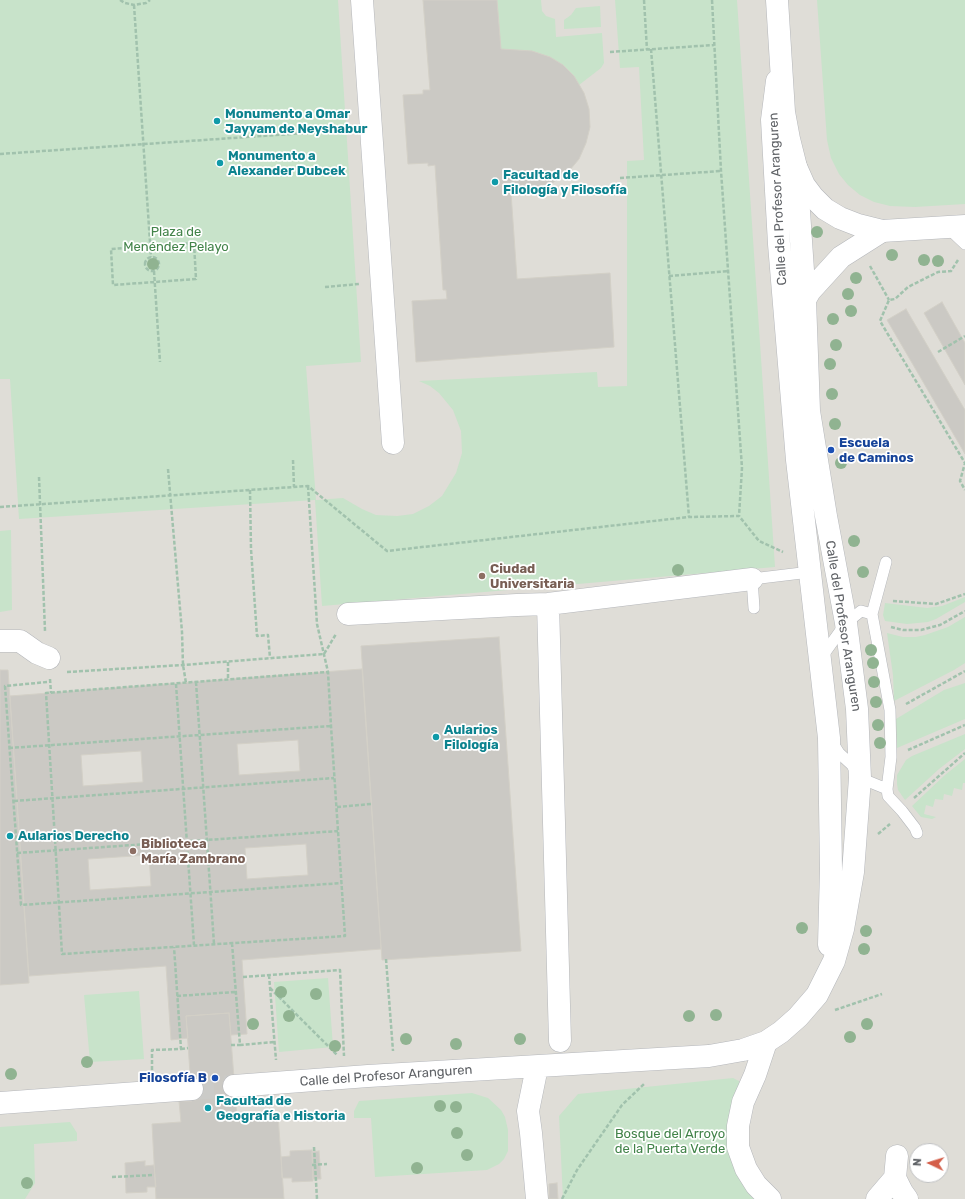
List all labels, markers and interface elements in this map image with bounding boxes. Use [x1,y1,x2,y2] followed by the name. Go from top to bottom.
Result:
[225,106,367,137] place label: Monumento a Omar Jayyam de Neyshabur
[766,112,790,286] street label: Calle del Profesor Aranguren
[212,116,222,126] marker: Monumento a Omar Jayyam de Neyshabur
[228,148,345,179] place label: Monumento a Alexander Dubcek
[215,158,225,168] marker: Monumento a Alexander Dubcek
[503,167,627,198] place label: Facultad de Filología y Filosofía
[490,177,500,187] marker: Facultad de Filología y Filosofía
[123,224,229,255] park label: Plaza de Menéndez Pelayo
[839,435,914,466] place label: Escuela de Caminos
[826,445,836,455] marker: Escuela de Caminos
[822,539,864,713] street label: Calle del Profesor Aranguren
[490,561,575,592] place label: Ciudad Universitaria
[477,571,487,581] marker: Ciudad Universitaria
[444,722,499,753] place label: Aularios Filología
[431,732,441,742] marker: Aularios Filología
[18,828,129,844] place label: Aularios Derecho
[5,831,15,841] marker: Aularios Derecho
[141,836,245,867] place label: Biblioteca María Zambrano
[128,846,138,856] marker: Biblioteca María Zambrano
[299,1062,473,1090] street label: Calle del Profesor Aranguren
[139,1070,207,1086] place label: Filosofía B
[210,1073,220,1083] marker: Filosofía B
[216,1093,345,1124] place label: Facultad de Geografía e Historia
[203,1103,213,1113] marker: Facultad de Geografía e Historia
[615,1126,725,1157] park label: Bosque del Arroyo de la Puerta Verde
[909,1143,949,1183] north arrow
[911,1158,924,1167] text: N

